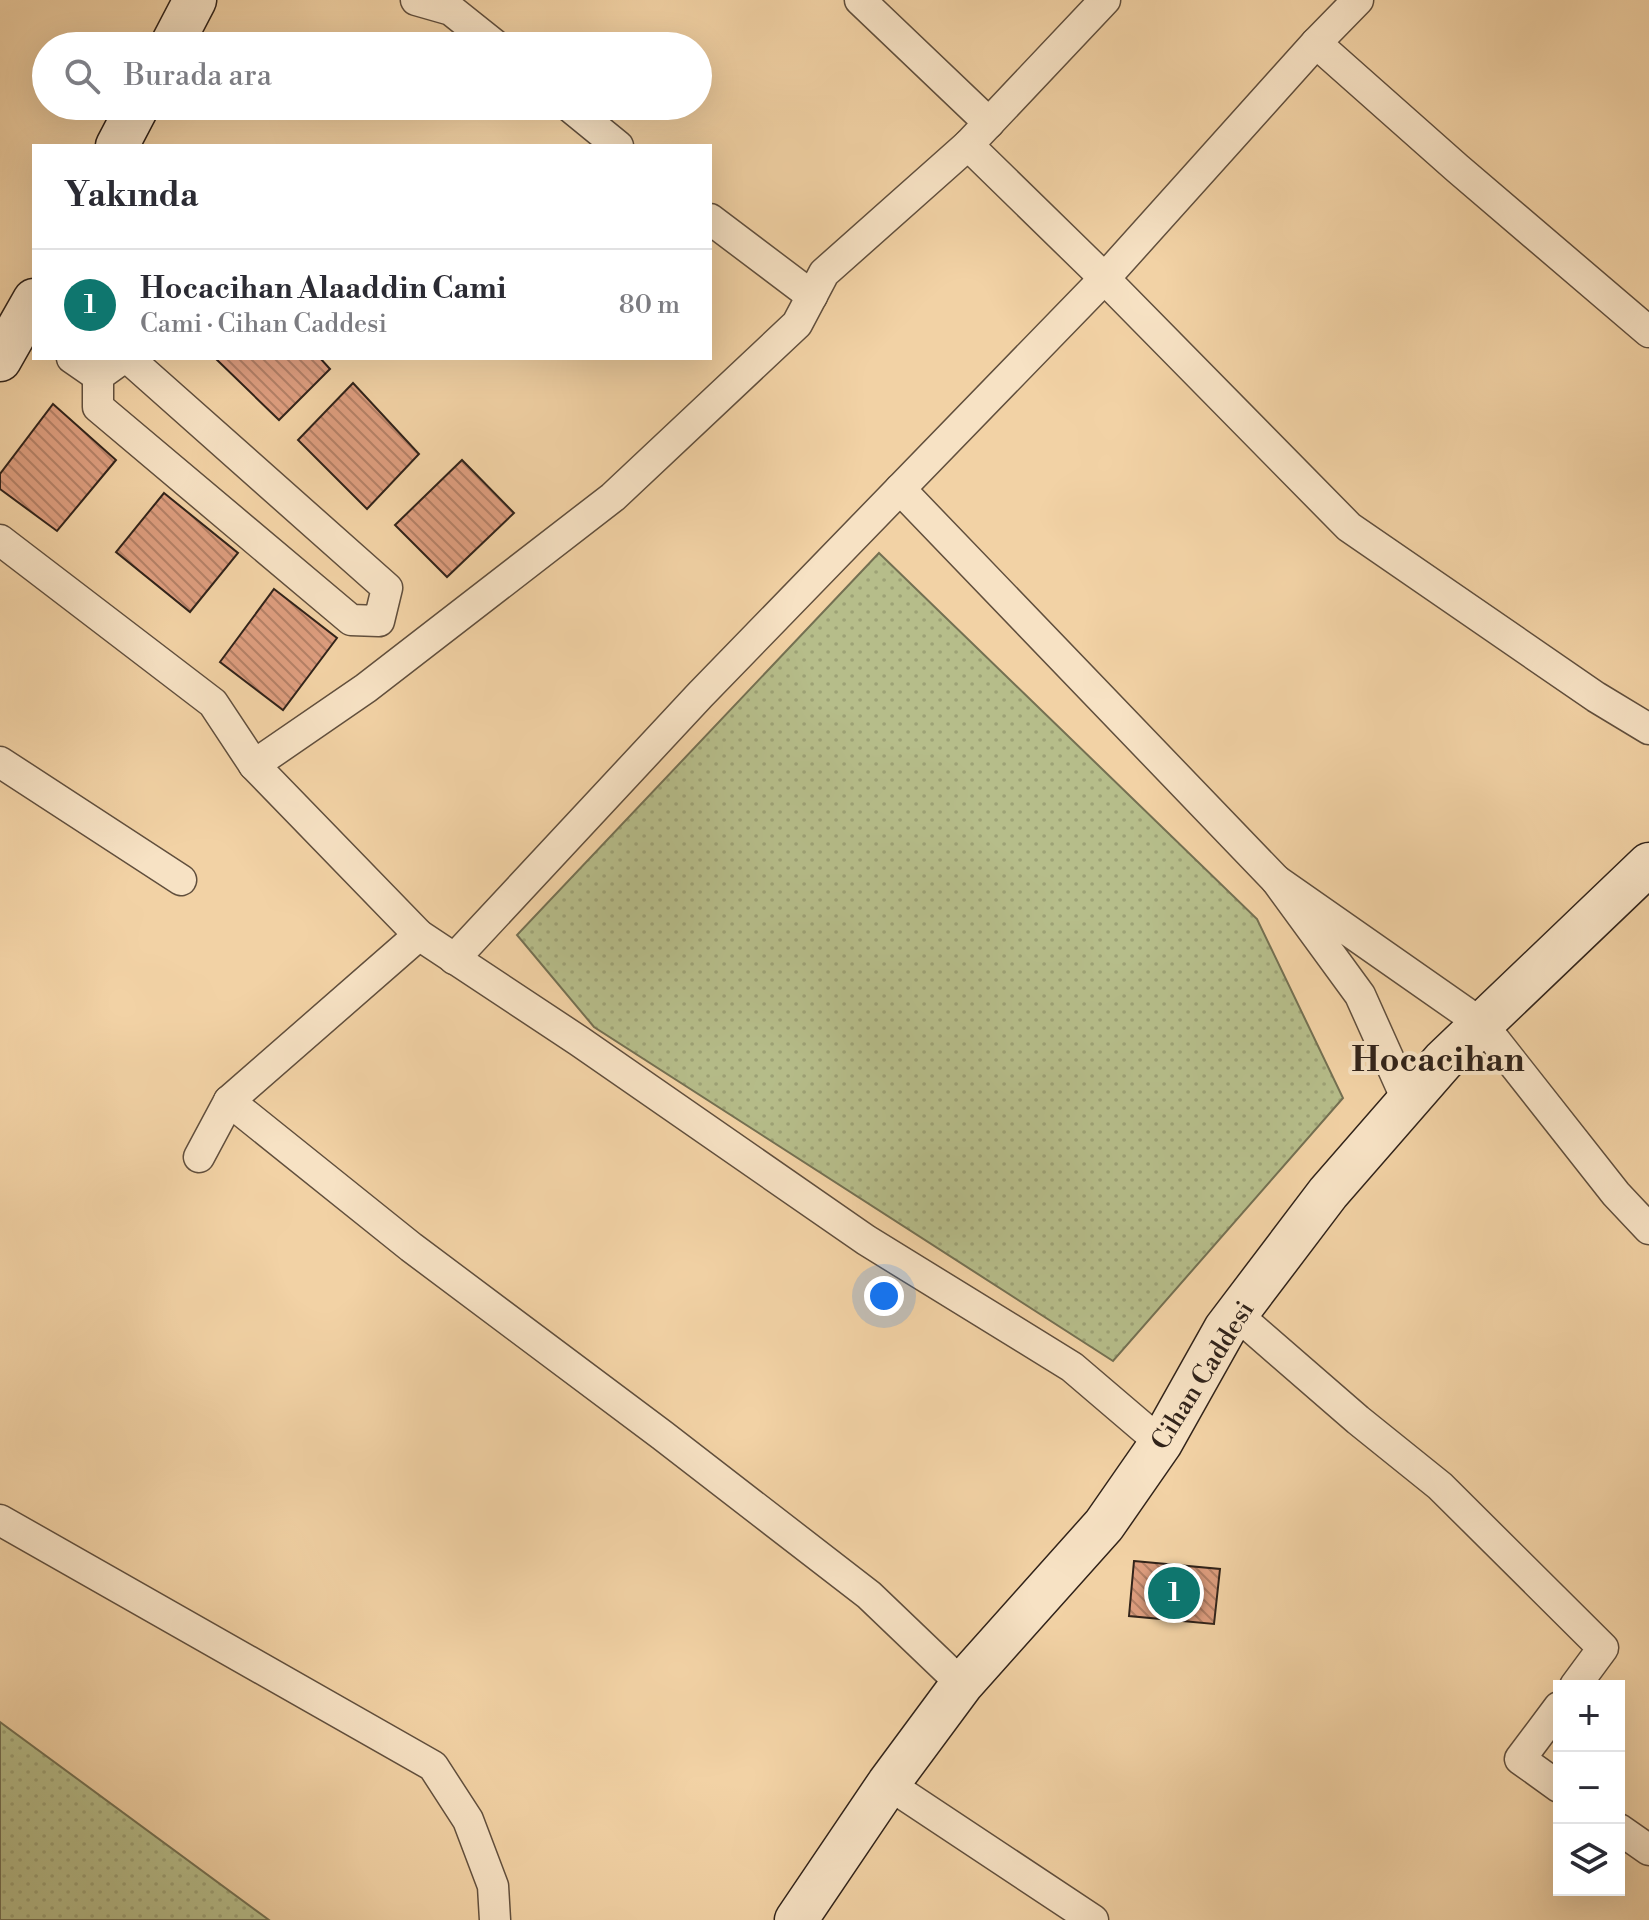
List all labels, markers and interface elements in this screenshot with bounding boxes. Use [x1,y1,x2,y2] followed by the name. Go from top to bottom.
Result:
[32,32,712,120] search box
[60,54,104,98] icon: search
[124,57,272,95] text: Burada ara
[64,175,198,217] text: Yakında
[140,270,506,308] text: Hocacihan Alaaddin Cami
[84,289,96,321] text: 1
[619,289,680,321] text: 80 m
[140,308,387,340] text: Cami · Cihan Caddesi
[1351,1040,1525,1082] district label: Hocacihan
[864,1276,904,1316] your location
[1144,1295,1261,1456] street label: Cihan Caddesi
[1148,1563,1200,1623] pin: 1
[1553,1680,1625,1896] map controls
[1553,1680,1625,1752] button: +
[1553,1752,1625,1824] button: −
[1553,1824,1625,1896] button: layers

